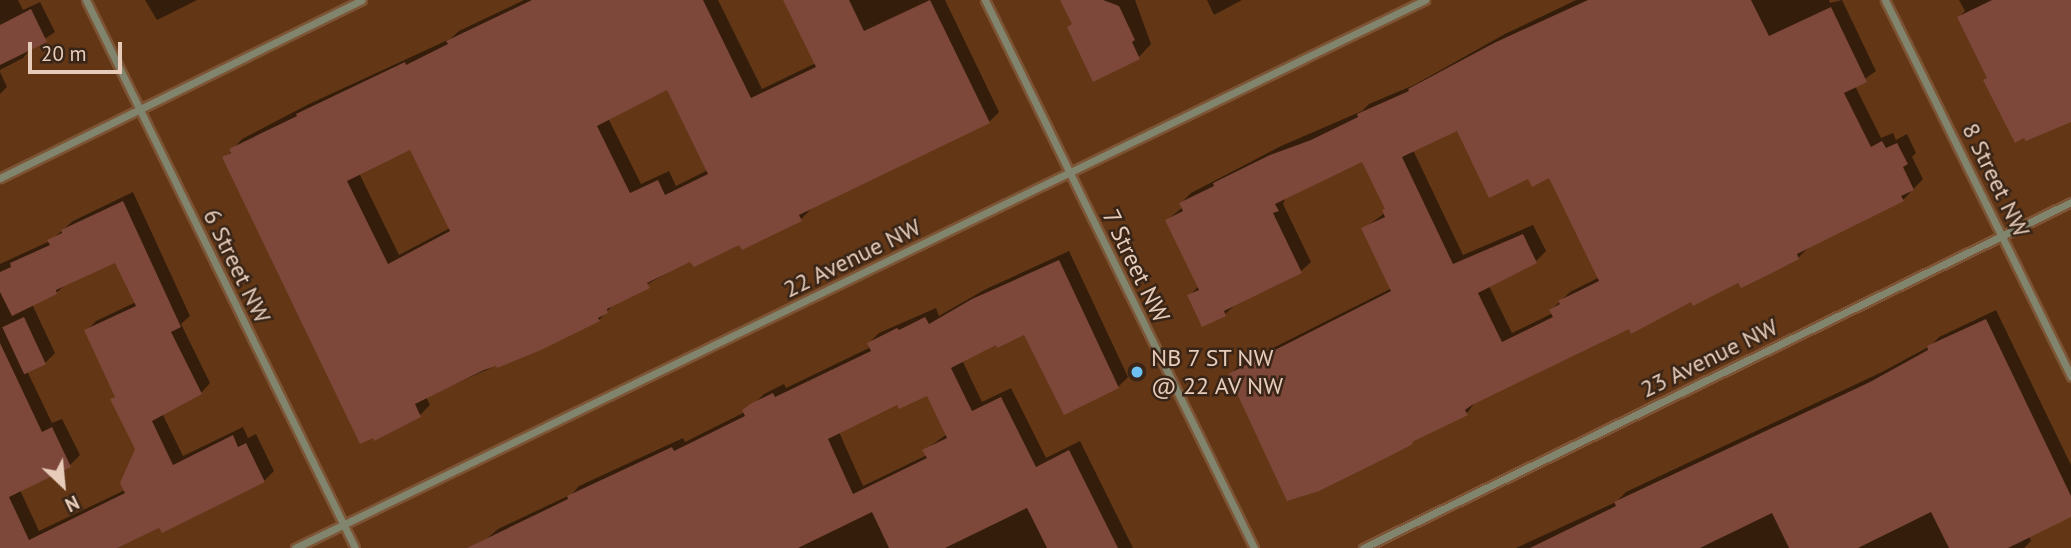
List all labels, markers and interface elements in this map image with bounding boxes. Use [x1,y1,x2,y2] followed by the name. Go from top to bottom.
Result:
[32,28,126,72] scale bar
[41,40,87,67] text: 20 m
[1956,118,2036,242] street label: 8 Street NW
[197,204,277,328] street label: 6 Street NW
[1096,204,1176,328] street label: 7 Street NW
[778,212,926,304] street label: 22 Avenue NW
[1635,312,1783,404] street label: 23 Avenue NW
[1151,344,1285,400] place label: NB 7 ST NW @ 22 AV NW
[1129,364,1145,380] marker: NB 7 ST NW @ 22 AV NW
[28,450,98,520] north arrow
[61,490,83,517] text: N

